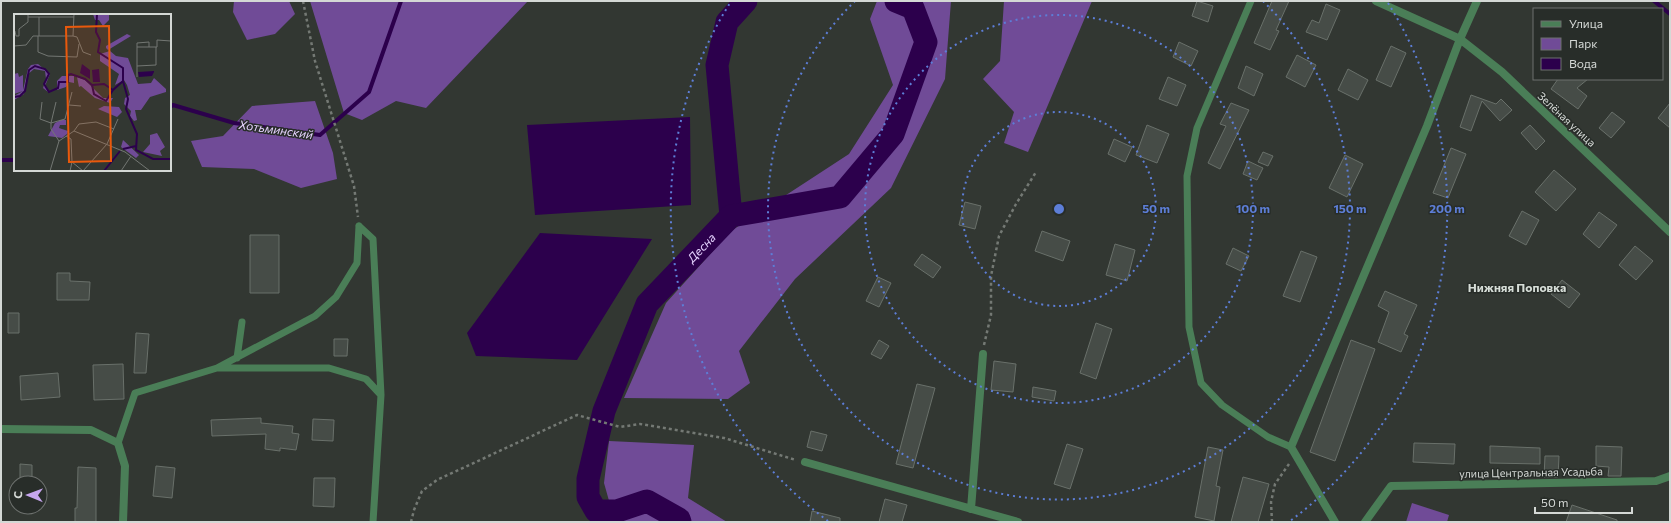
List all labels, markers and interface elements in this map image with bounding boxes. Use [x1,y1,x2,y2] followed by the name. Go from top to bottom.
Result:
[1533,8,1663,80] legend
[14,14,171,171] inset map
[1569,16,1603,30] text: Улица
[1569,36,1598,50] text: Парк
[1569,56,1597,70] text: Вода
[1535,89,1599,149] street label: Зелёная улица
[237,117,314,141] water label: Хотьминский
[1142,201,1170,215] text: 50 m
[1236,201,1270,215] text: 100 m
[1333,201,1367,215] text: 150 m
[1429,201,1465,215] text: 200 m
[1052,202,1066,216] centre of rings
[683,230,718,266] water label: Десна
[1468,280,1566,294] district label: Нижняя Поповка
[1459,464,1603,480] street label: улица Центральная Усадьба
[8,475,48,515] north arrow
[1535,489,1632,515] scale bar
[11,490,24,499] text: С
[1541,495,1569,509] text: 50 m

